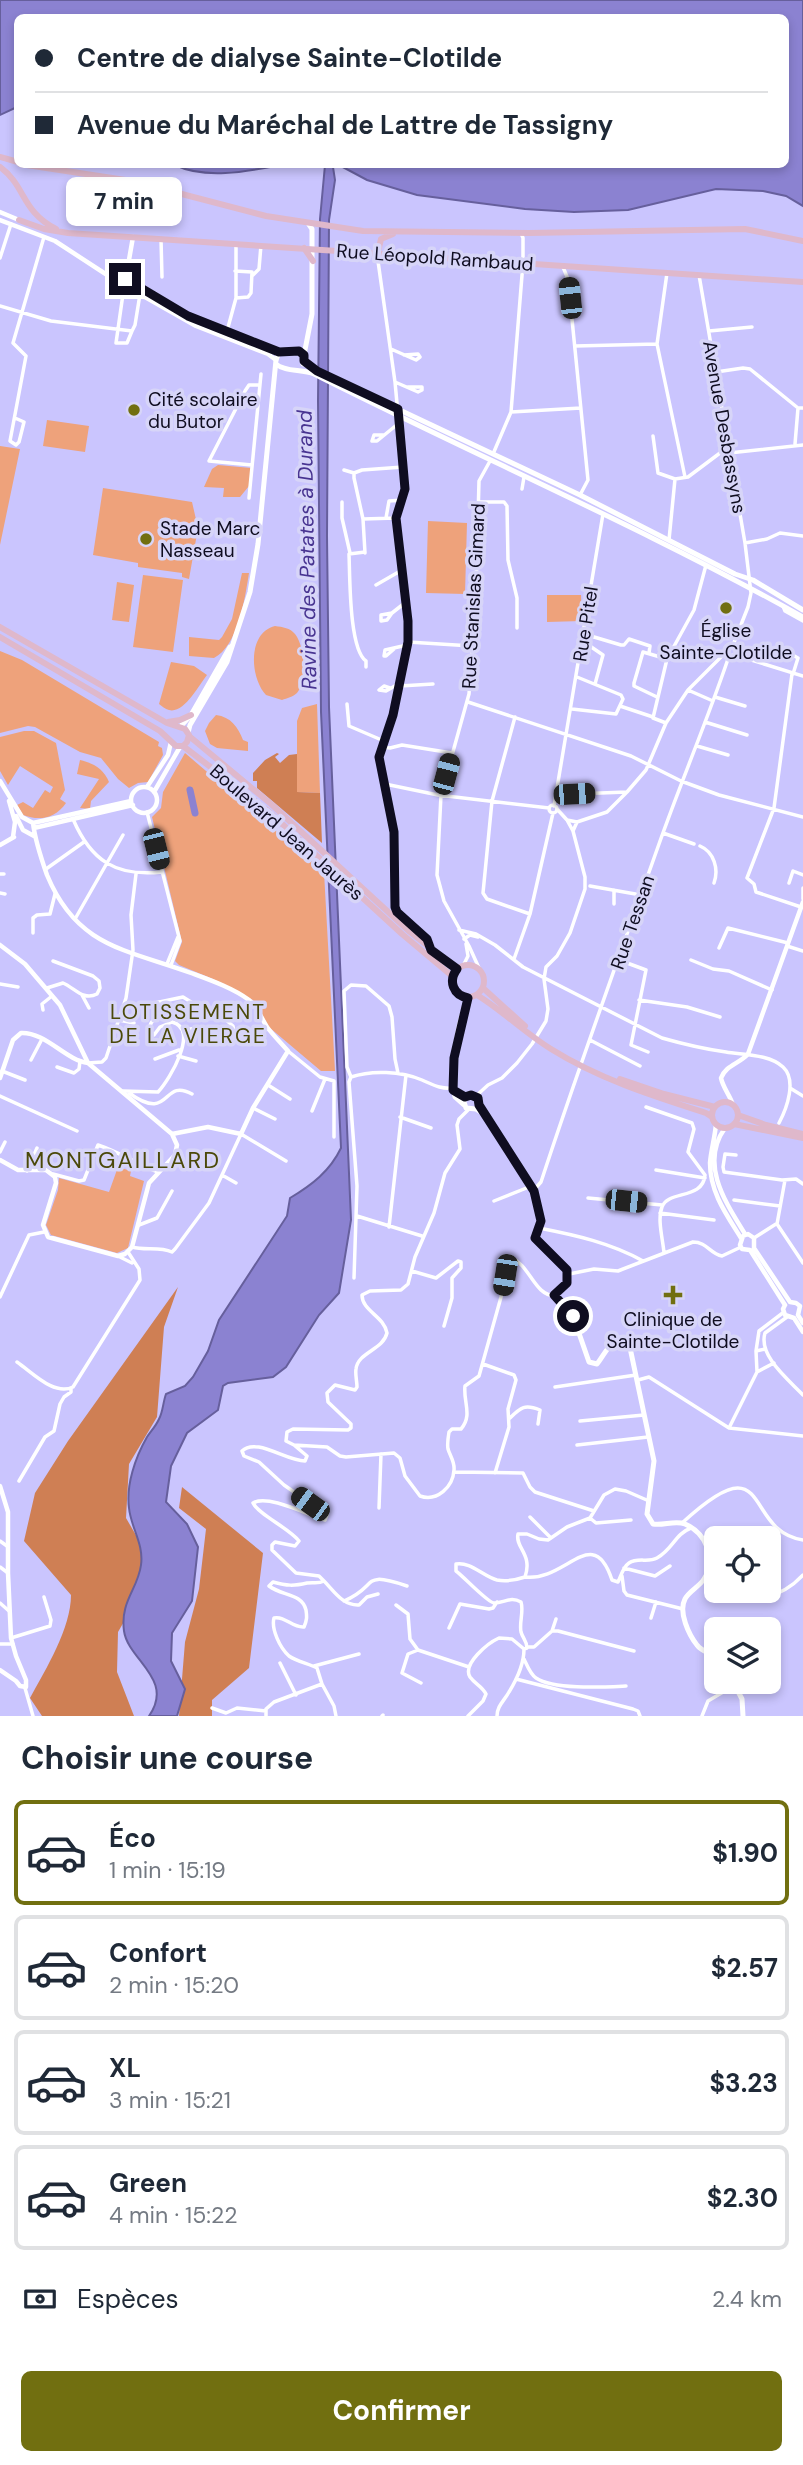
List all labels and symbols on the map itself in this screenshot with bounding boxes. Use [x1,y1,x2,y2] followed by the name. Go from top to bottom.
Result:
[67,177,183,226] callout: 7 min
[336,238,534,277] street label: Rue Léopold Rambaud
[109,263,141,295] route end
[558,276,583,320] car
[697,339,752,515] street label: Avenue Desbassyns
[148,387,257,434] place label: Cité scolaire du Butor
[126,402,142,418] marker: Cité scolaire du Butor
[291,409,323,690] water label: Ravine des Patates à Durand
[456,503,491,689] street label: Rue Stanislas Gimard
[160,516,260,563] place label: Stade Marc Nasseau
[138,531,154,547] marker: Stade Marc Nasseau
[567,585,604,663] street label: Rue Pitel
[718,600,734,616] marker: Église Sainte-Clotilde
[660,618,792,665] place label: Église Sainte-Clotilde
[431,751,462,797] car
[204,759,369,906] street label: Boulevard Jean Jaurès
[553,782,596,806] car
[141,826,172,872] car
[605,872,660,973] street label: Rue Tessan
[109,998,267,1050] district label: LOTISSEMENT DE LA VIERGE
[25,1145,221,1175] district label: MONTGAILLARD
[605,1188,648,1214] car
[492,1253,519,1297] car
[663,1285,683,1305] marker: Clinique de Sainte-Clotilde
[557,1300,589,1332] route start
[607,1307,739,1354] place label: Clinique de Sainte-Clotilde
[287,1483,334,1525] car

